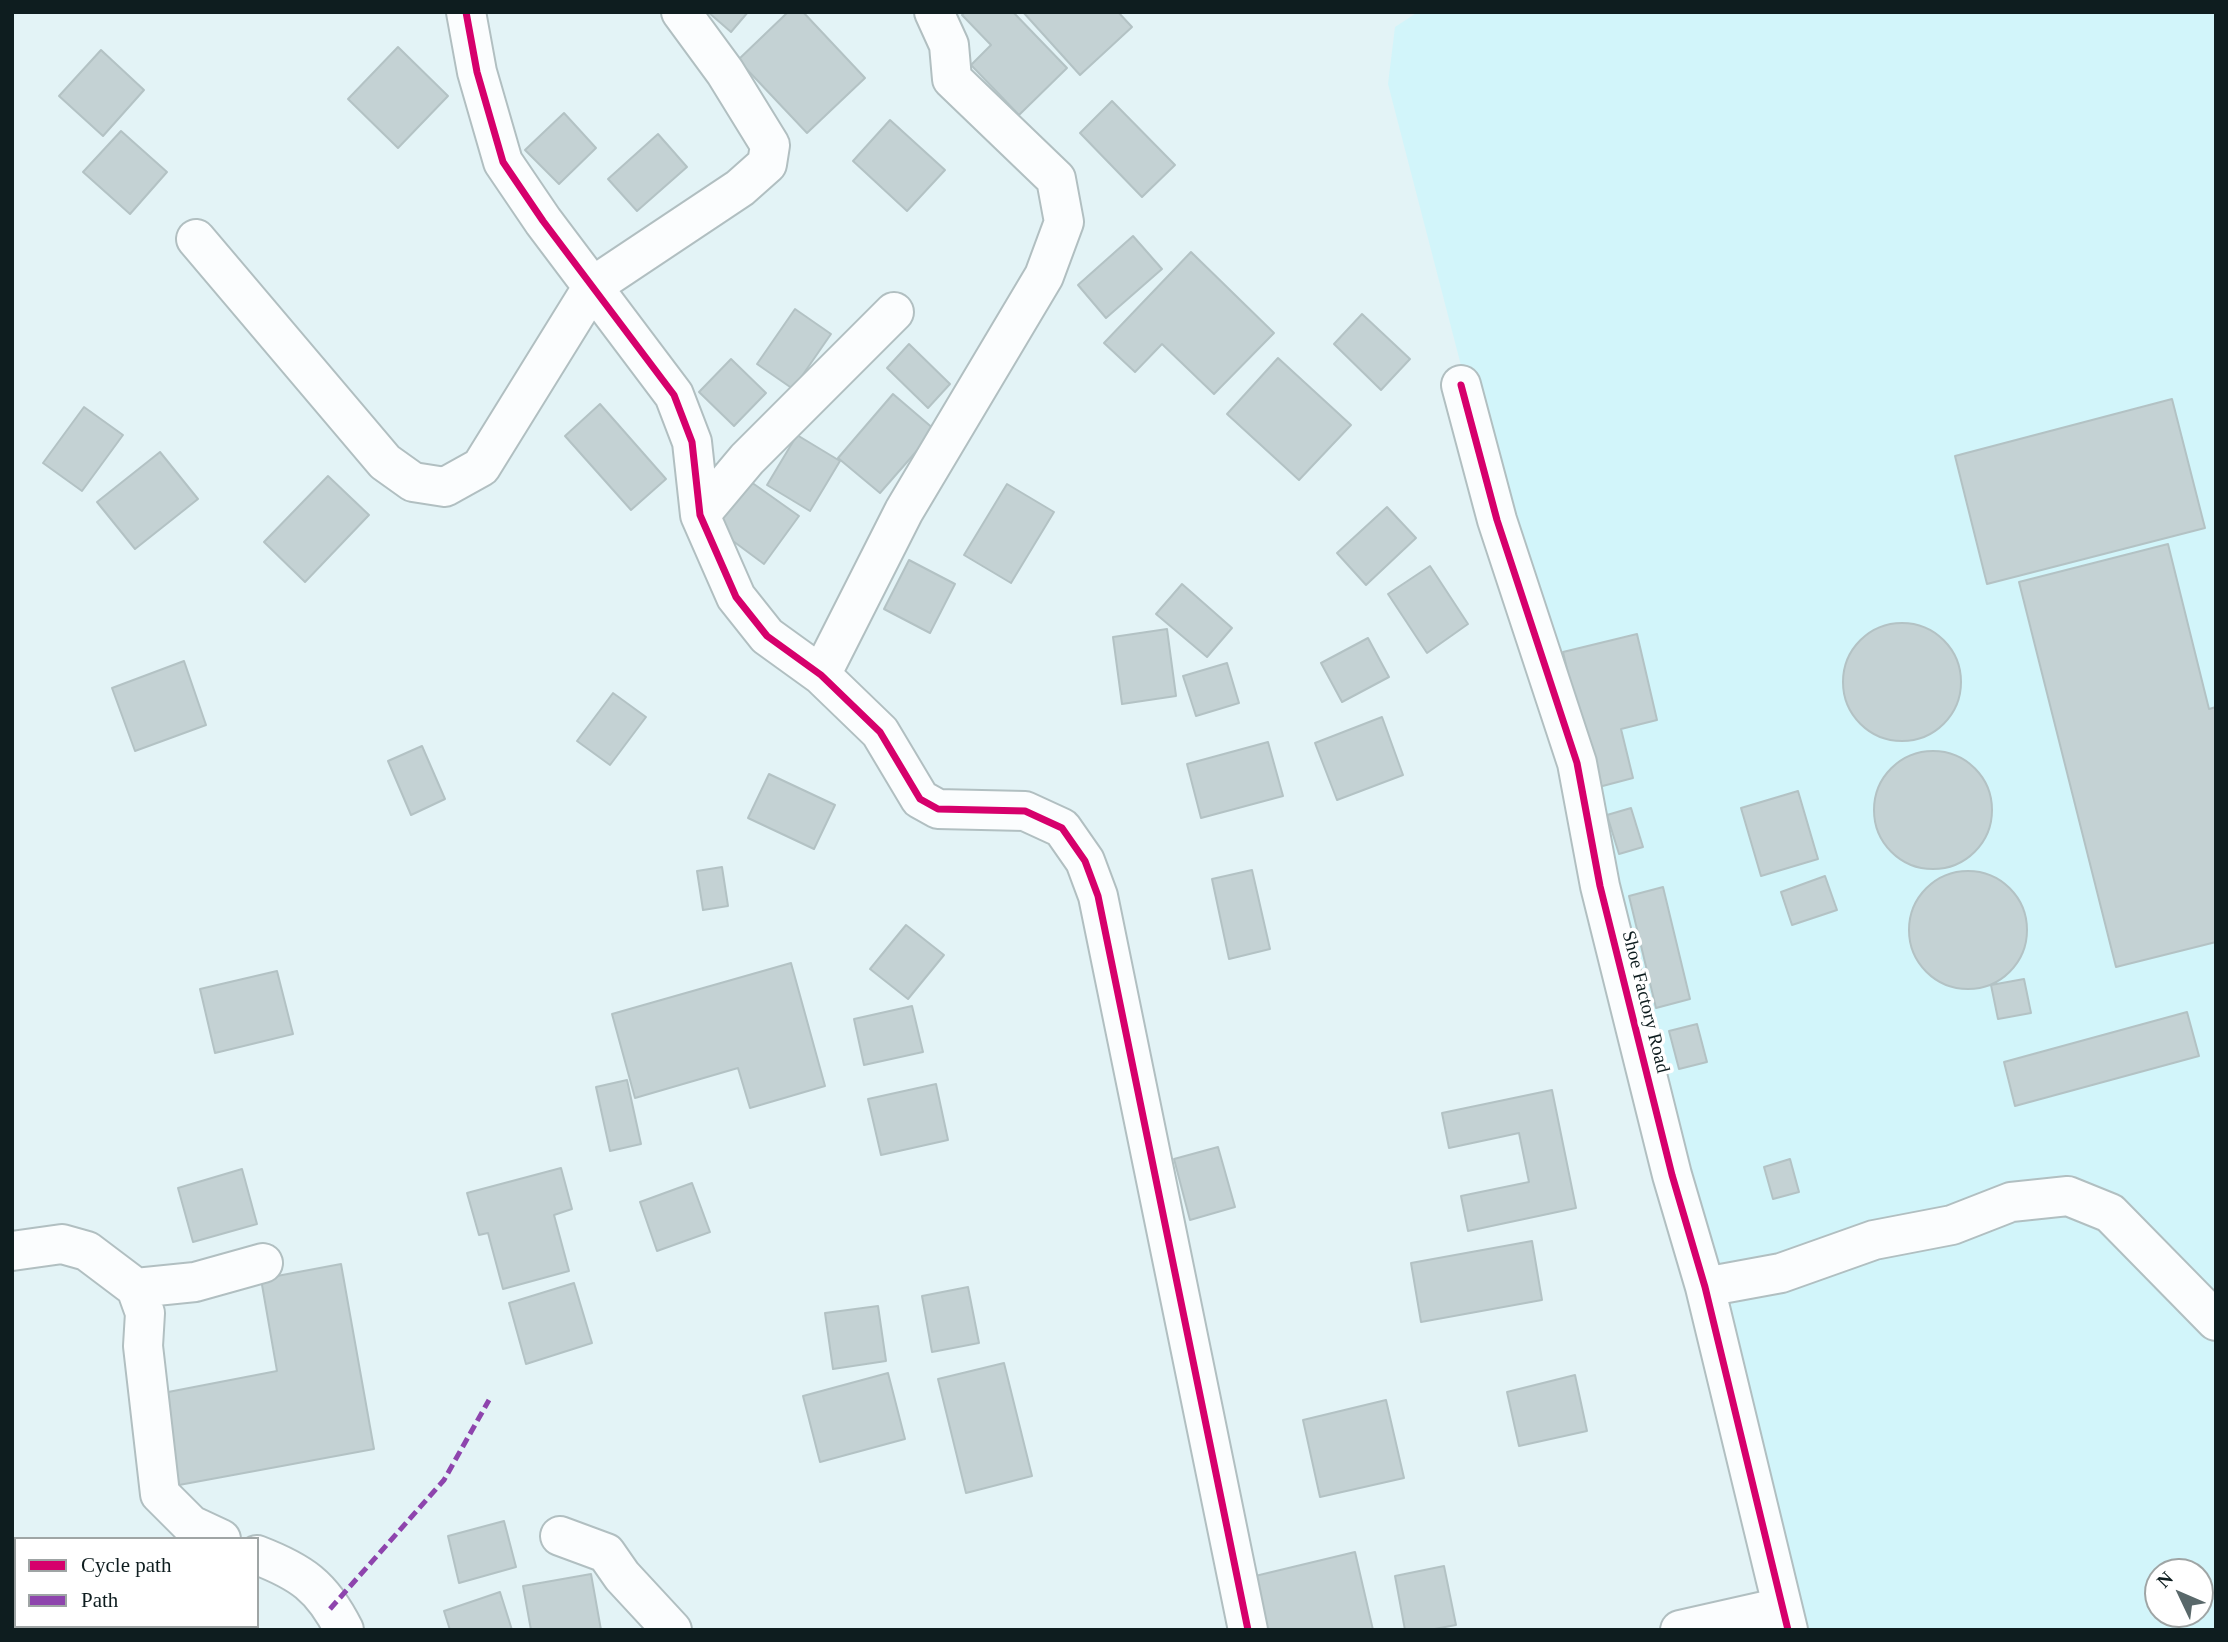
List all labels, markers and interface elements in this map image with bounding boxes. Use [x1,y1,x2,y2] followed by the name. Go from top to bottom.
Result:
[1616,929,1674,1075] street label: Shoe Factory Road
[14,1537,259,1628] legend
[81,1553,171,1577] text: Cycle path
[2144,1558,2214,1628] north arrow
[2153,1567,2177,1592] text: N
[81,1588,118,1612] text: Path

